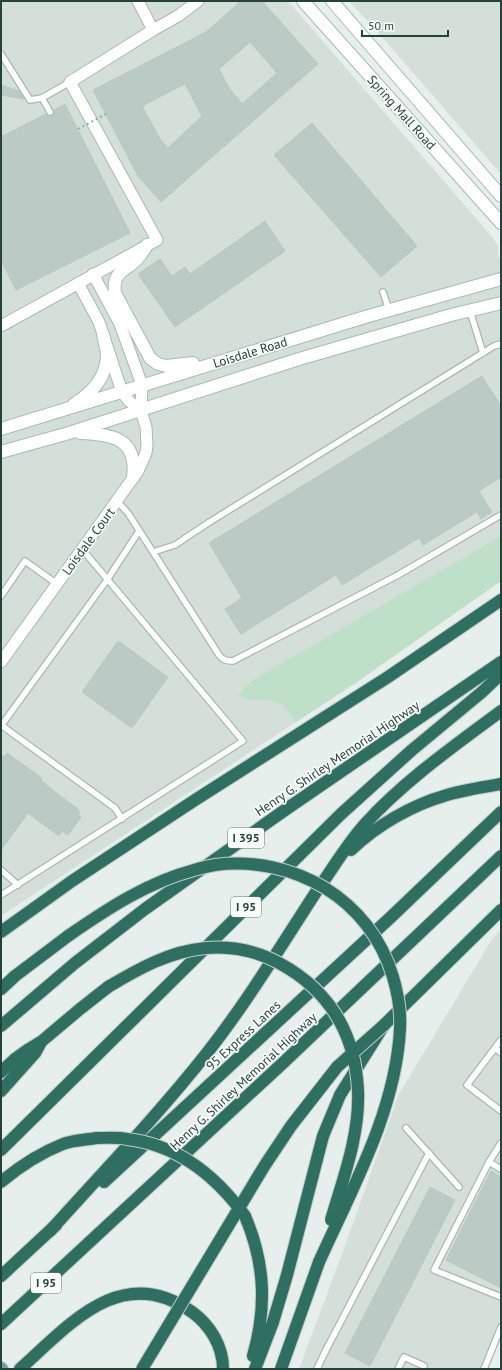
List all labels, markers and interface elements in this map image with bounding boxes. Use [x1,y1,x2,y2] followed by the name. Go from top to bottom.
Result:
[362,12,448,38] scale bar
[368,18,394,33] text: 50 m
[364,71,440,153] street label: Spring Mall Road
[211,333,289,372] street label: Loisdale Road
[58,504,119,578] street label: Loisdale Court
[252,697,423,820] street label: Henry G. Shirley Memorial Highway
[228,828,264,848] road number: I 395
[231,897,261,917] road number: I 95
[202,996,284,1074] street label: 95 Express Lanes
[166,1009,320,1154] street label: Henry G. Shirley Memorial Highway
[31,1273,61,1293] road number: I 95

